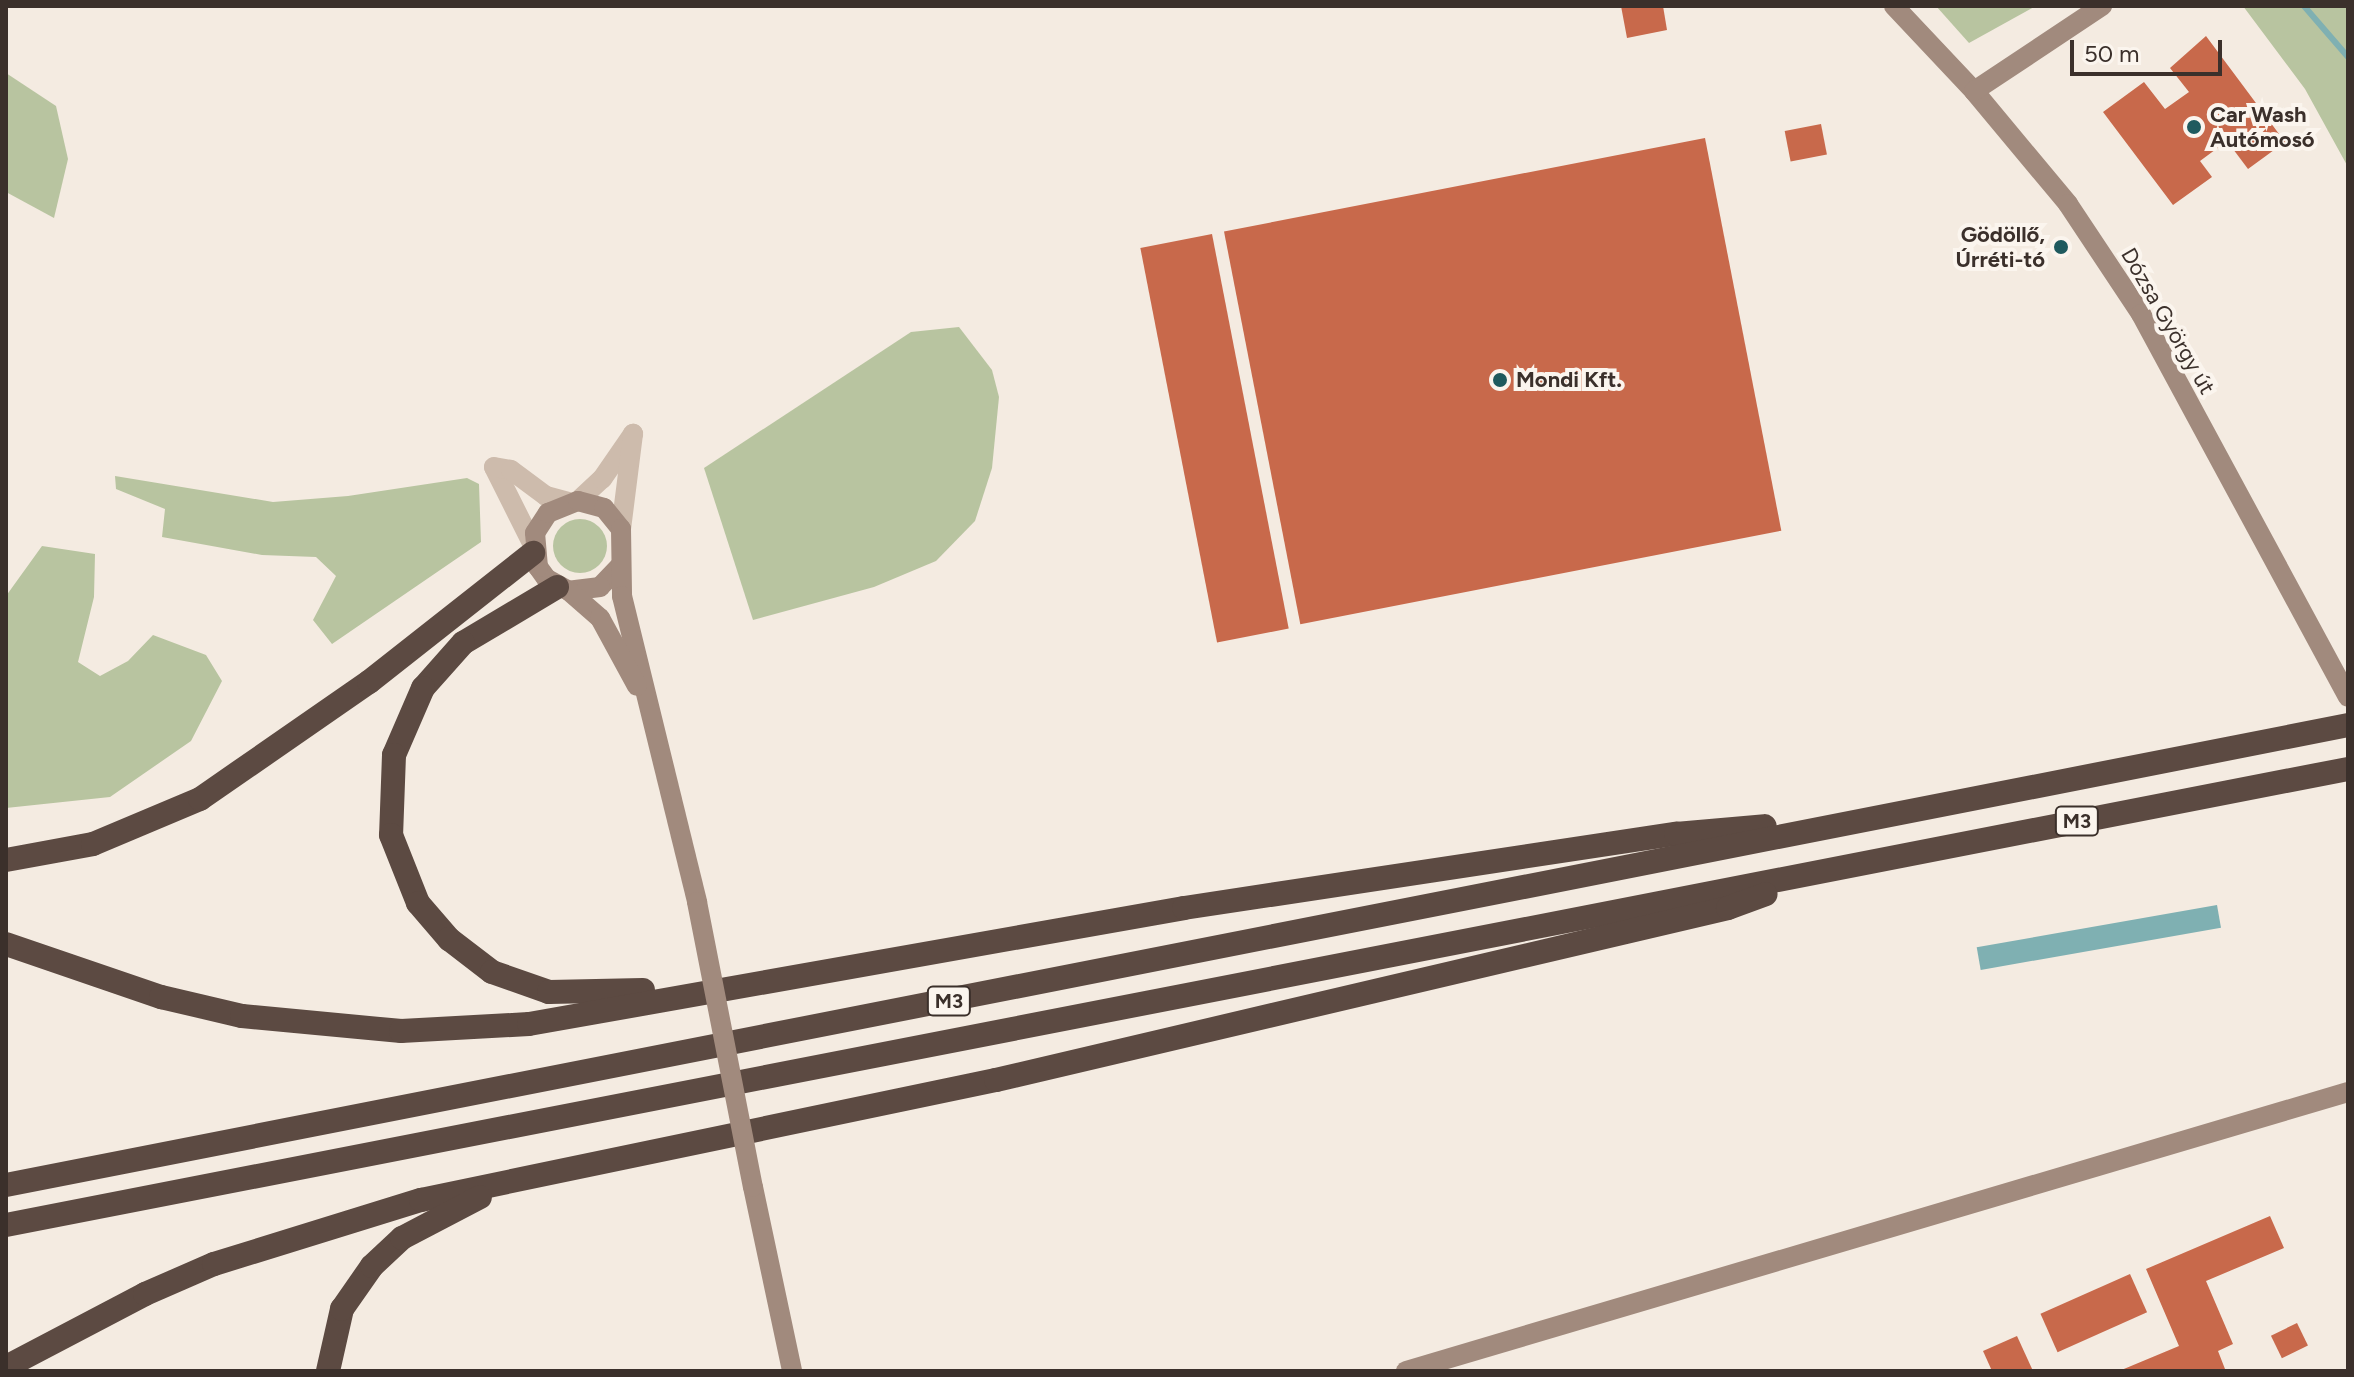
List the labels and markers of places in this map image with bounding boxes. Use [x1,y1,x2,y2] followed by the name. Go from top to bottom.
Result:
[2210,101,2315,152] place label: Car Wash Autómosó
[2185,118,2203,136] marker: Car Wash Autómosó
[1956,221,2045,272] place label: Gödöllő, Úrréti-tó
[2052,238,2070,256] marker: Gödöllő, Úrréti-tó
[1516,367,1622,393] place label: Mondi Kft.
[1491,371,1509,389] marker: Mondi Kft.

